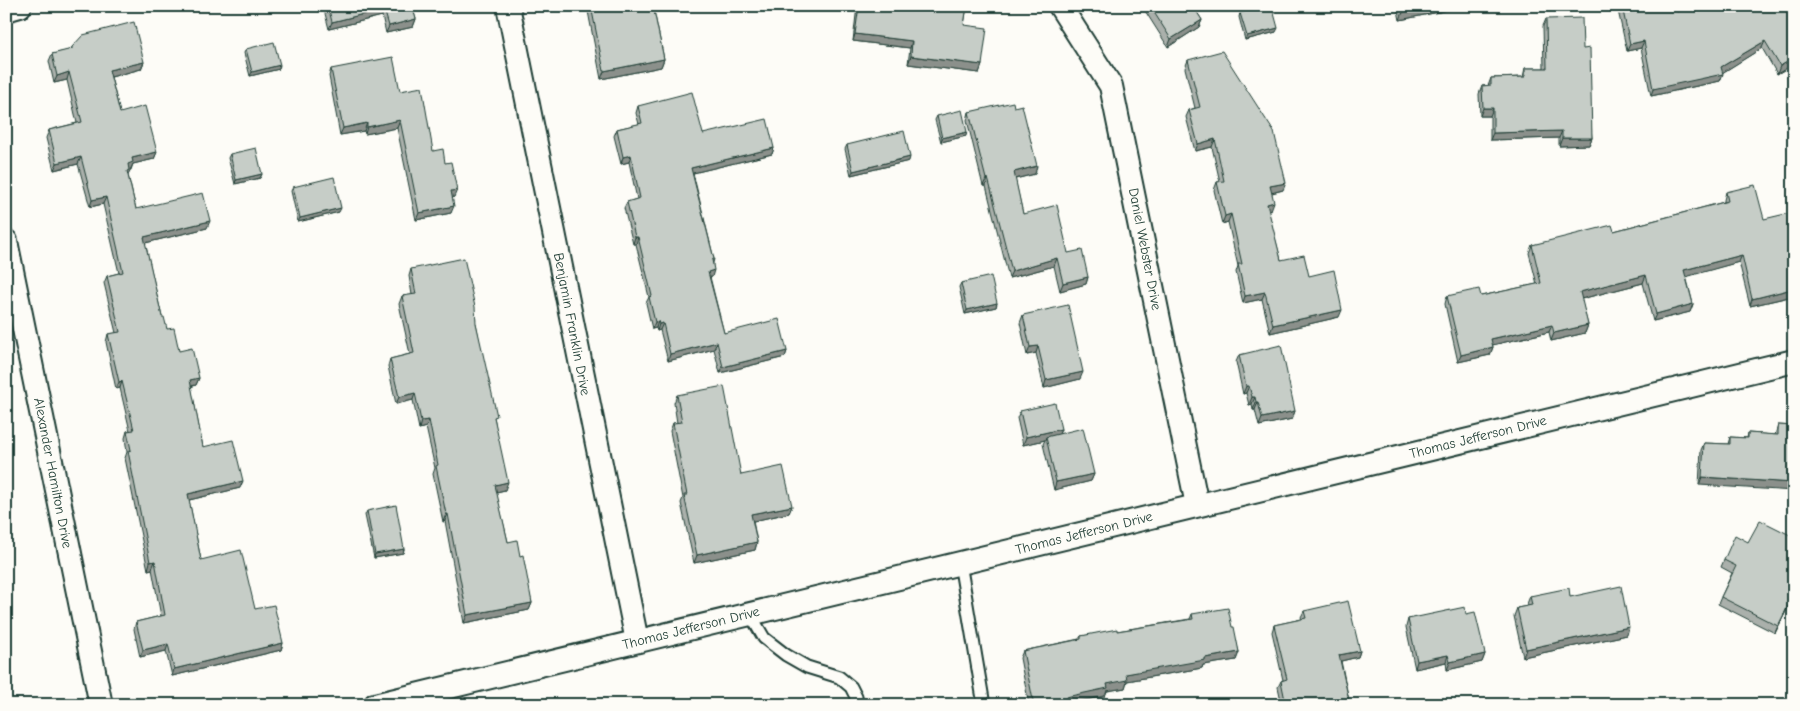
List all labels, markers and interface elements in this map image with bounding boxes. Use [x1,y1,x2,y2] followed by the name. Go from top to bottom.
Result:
[1125,186,1165,312] street label: Daniel Webster Drive
[550,251,594,397] street label: Benjamin Franklin Drive
[30,396,76,550] street label: Alexander Hamilton Drive
[1408,412,1548,462] street label: Thomas Jefferson Drive
[1014,508,1154,558] street label: Thomas Jefferson Drive
[621,603,761,653] street label: Thomas Jefferson Drive

